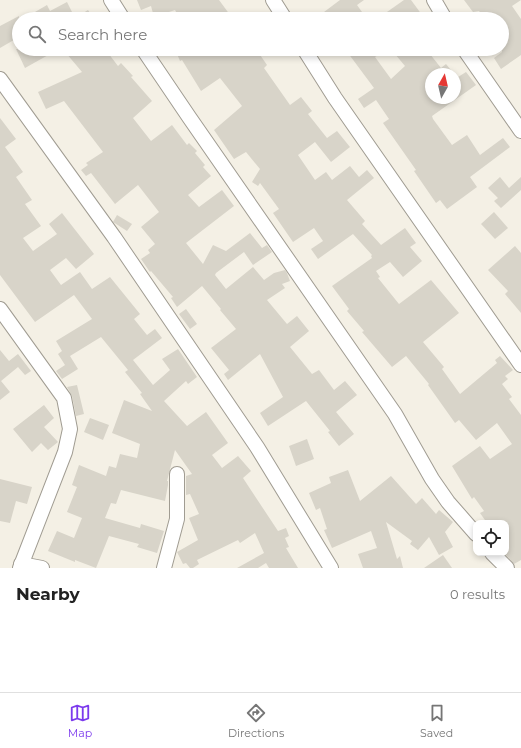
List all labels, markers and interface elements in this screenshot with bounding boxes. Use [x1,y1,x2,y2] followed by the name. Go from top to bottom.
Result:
[12,12,509,56] search box
[26,23,48,45] icon: search
[58,25,147,44] text: Search here
[425,68,461,104] north arrow
[473,520,509,556] map controls
[473,520,509,556] button: locate
[16,584,80,604] text: Nearby
[450,586,505,602] text: 0 results
[68,702,92,740] tab: Map
[228,702,284,740] tab: Directions
[420,702,453,740] tab: Saved

